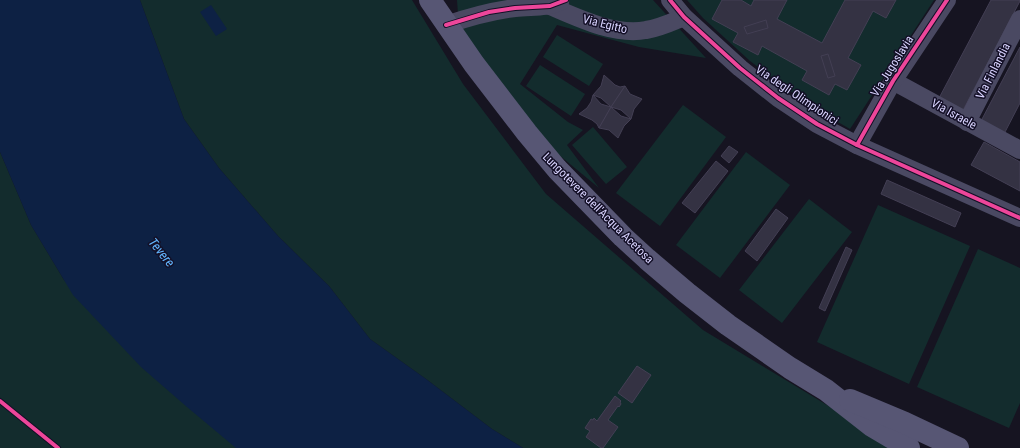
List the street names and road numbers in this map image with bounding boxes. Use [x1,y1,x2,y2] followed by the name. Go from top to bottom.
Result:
[581,12,629,36] street label: Via Egitto
[868,33,916,99] street label: Via Jugoslavia
[973,40,1013,101] street label: Via Finlandia
[753,62,841,128] street label: Via degli Olimpionici
[929,96,979,132] street label: Via Israele
[540,150,656,266] street label: Lungotevere dell'Acqua Acetosa

